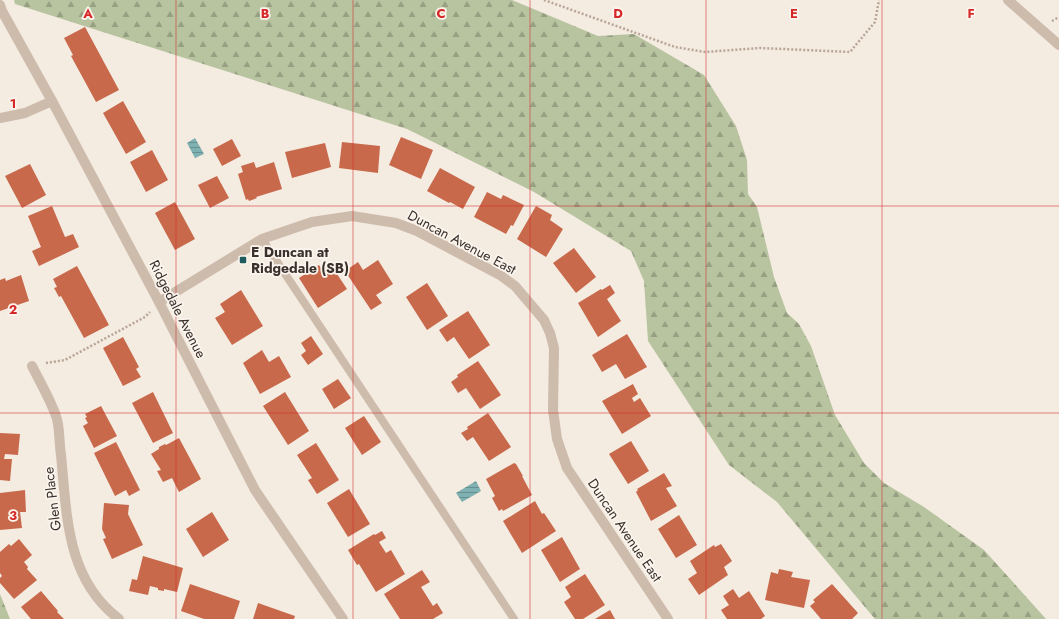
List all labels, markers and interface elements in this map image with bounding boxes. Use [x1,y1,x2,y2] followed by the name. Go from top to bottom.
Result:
[82,4,93,23] text: A
[261,4,270,23] text: B
[436,4,446,23] text: C
[613,4,623,23] text: D
[790,4,798,23] text: E
[967,4,975,23] text: F
[10,94,16,113] text: 1
[404,205,520,279] street label: Duncan Avenue East
[251,242,349,278] place label: E Duncan at Ridgedale (SB)
[238,255,248,265] marker: E Duncan at Ridgedale (SB)
[145,257,211,361] street label: Ridgedale Avenue
[9,300,17,319] text: 2
[38,466,66,532] street label: Glen Place
[583,474,667,586] street label: Duncan Avenue East
[9,506,17,525] text: 3

